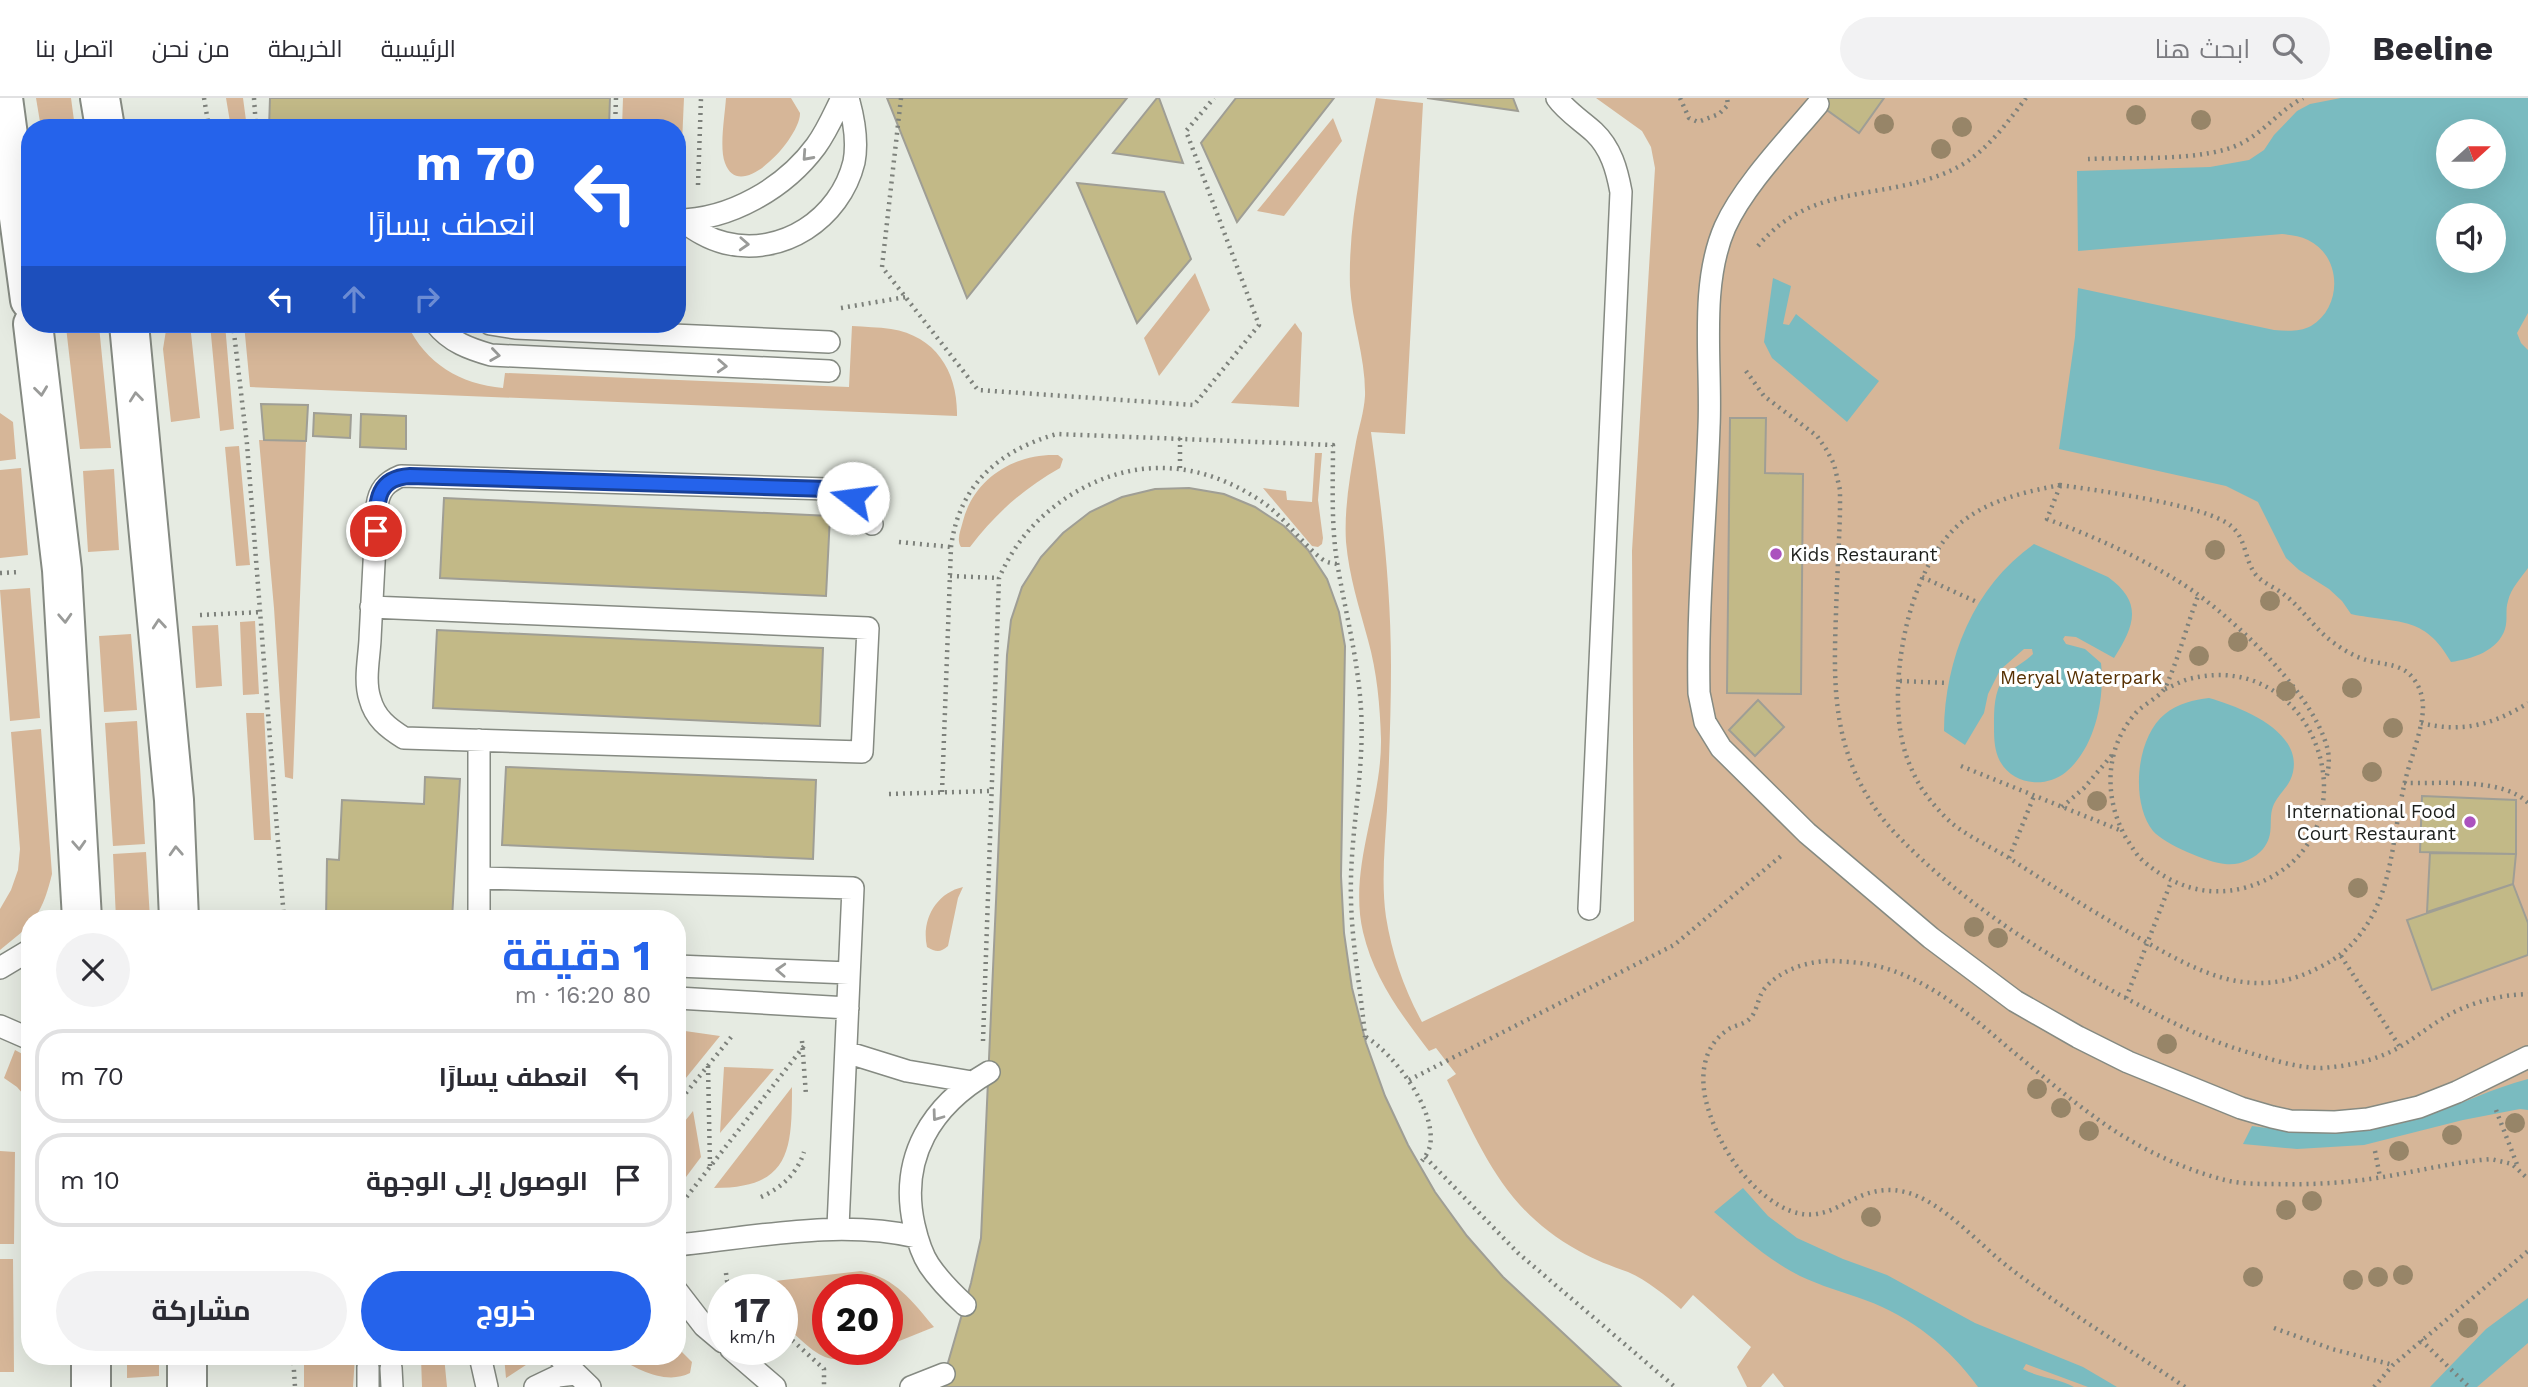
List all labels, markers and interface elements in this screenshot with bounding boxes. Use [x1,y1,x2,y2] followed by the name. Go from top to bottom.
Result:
[1840,17,2330,80] search box
[2268,29,2306,67] icon: search
[2372,29,2493,68] text: Beeline
[2155,34,2250,64] text: ابحث هنا
[35,35,114,63] text: اتصل بنا
[152,35,230,63] text: من نحن
[268,35,343,63] text: الخريطة
[381,35,456,63] text: الرئيسية
[2436,119,2506,189] north arrow
[2436,119,2506,273] map controls
[416,134,536,192] text: 70 m
[560,147,651,238] icon: left
[803,148,815,161] one-way arrow
[2436,203,2506,273] button: sound
[367,205,536,243] text: انعطف يسارًا
[739,237,750,252] one-way arrow
[262,280,300,318] icon: left
[335,280,373,318] icon: ahead
[408,280,446,318] icon: right
[489,347,501,362] one-way arrow
[717,358,728,373] one-way arrow
[34,386,49,397] one-way arrow
[129,392,144,403] one-way arrow
[816,461,890,535] position arrow
[346,501,406,561] pin
[357,512,395,550] icon: arrive
[1790,543,1938,566] place label: Kids Restaurant
[1768,546,1784,562] marker: Kids Restaurant
[57,612,72,623] one-way arrow
[151,618,166,630] one-way arrow
[2000,666,2162,689] park label: Meryal Waterpark
[2286,800,2456,845] place label: International Food Court Restaurant
[2462,814,2478,830] marker: International Food Court Restaurant
[71,840,86,851] one-way arrow
[168,845,183,856] one-way arrow
[502,931,651,980] text: 1 دقيقة
[56,933,130,1007] button: close
[775,963,786,978] one-way arrow
[515,982,651,1009] text: 80 m · 16:20
[609,1057,647,1095] icon: left
[60,1061,124,1091] text: 70 m
[439,1062,588,1092] text: انعطف يسارًا
[933,1108,946,1121] one-way arrow
[609,1161,647,1199] icon: arrive
[60,1165,120,1195] text: 10 m
[366,1166,588,1196] text: الوصول إلى الوجهة
[56,1271,347,1351] button: مشاركة
[361,1271,651,1351] button: خروج
[812,1274,903,1365] speed limit sign: 20
[734,1289,771,1331] text: 17
[729,1326,776,1347] text: km/h

